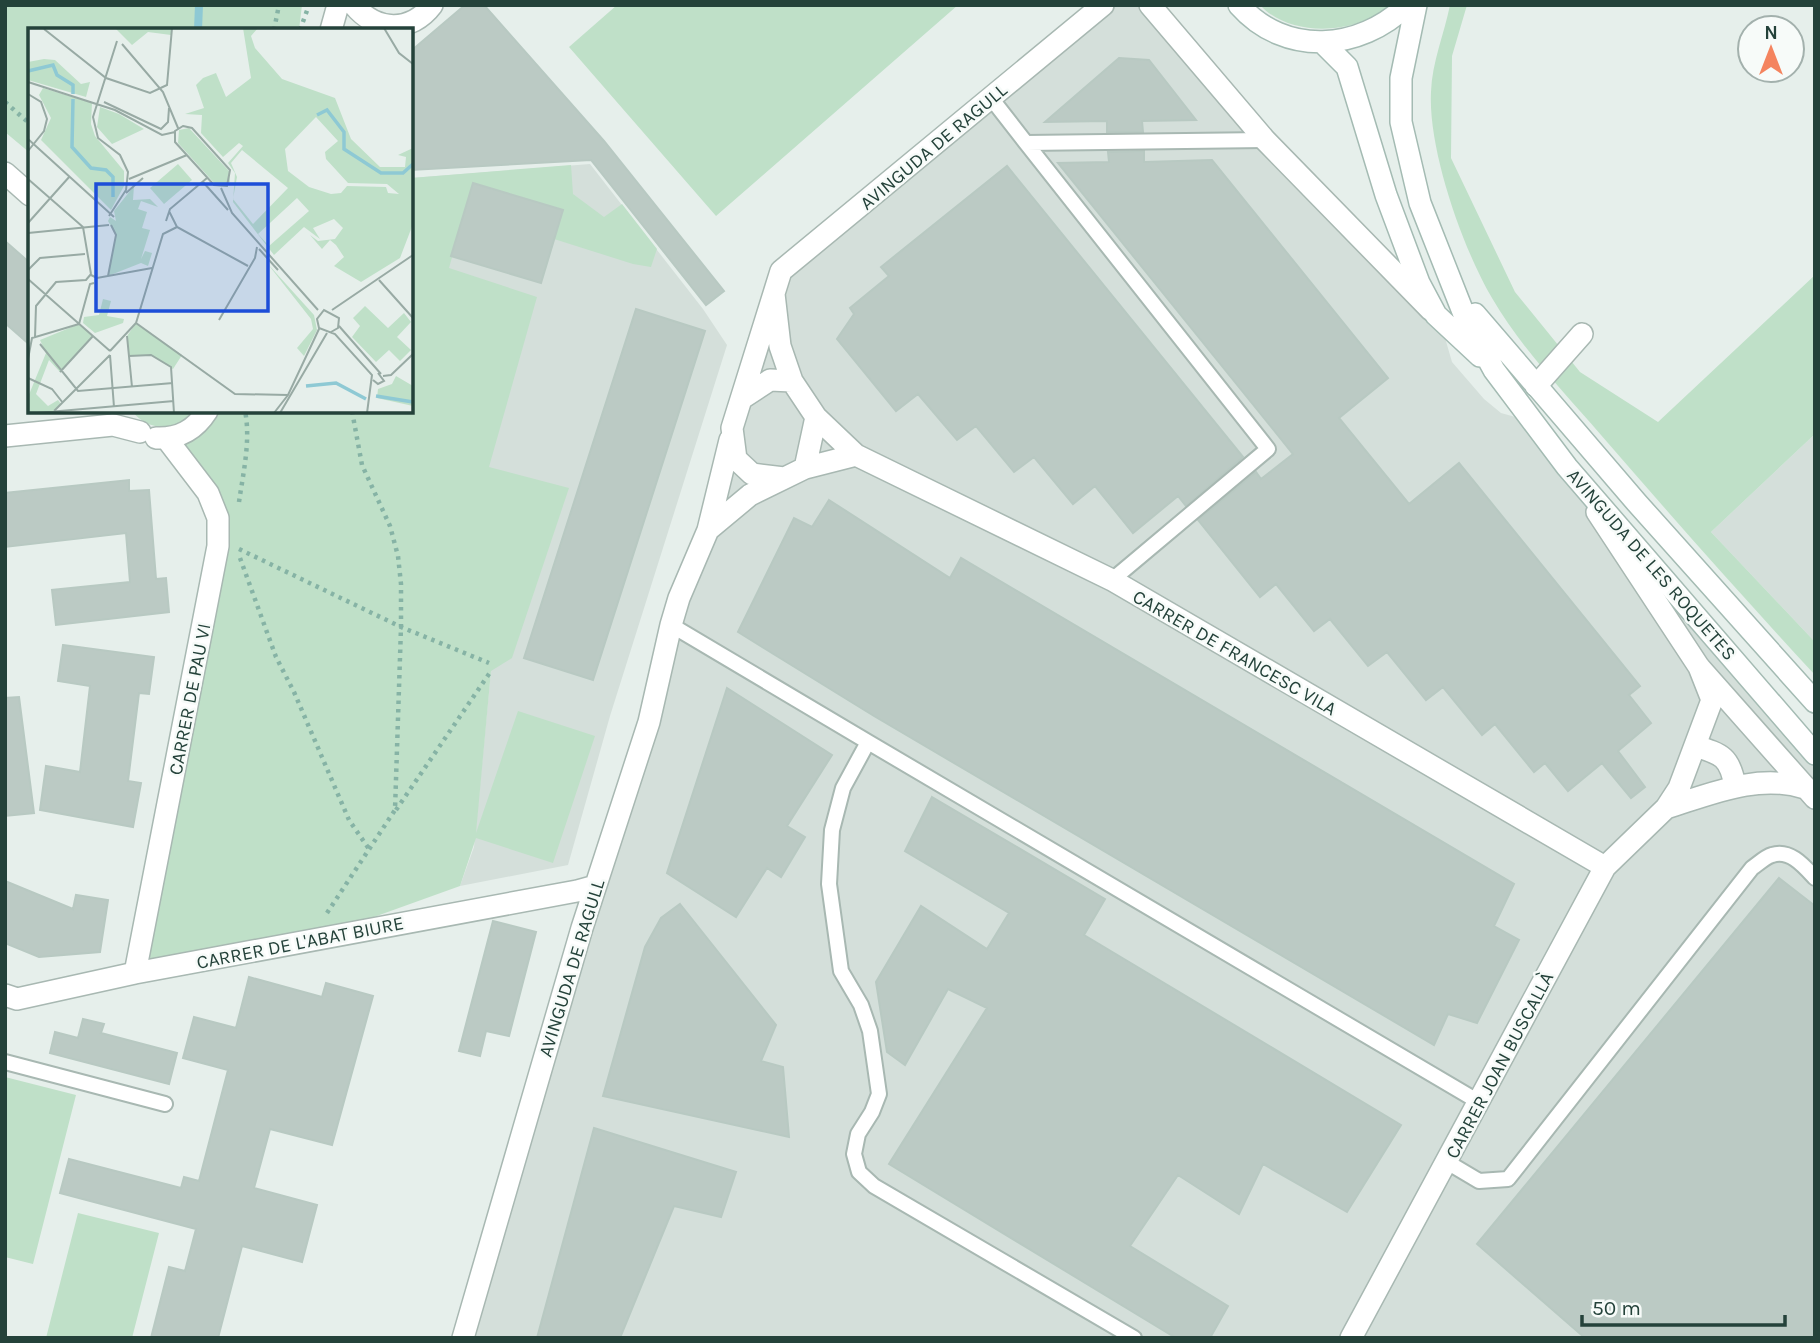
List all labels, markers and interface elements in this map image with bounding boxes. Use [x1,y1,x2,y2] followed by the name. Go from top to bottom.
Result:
[1736,14,1806,84] north arrow
[1764,22,1778,44] text: N
[28,28,413,413] inset map
[856,79,1012,215] street label: AVINGUDA DE RAGULL
[1562,464,1740,665] street label: AVINGUDA DE LES ROQUETES
[1129,585,1340,720] street label: CARRER DE FRANCESC VILA
[164,621,215,777] street label: CARRER DE PAU VI
[534,877,610,1060] street label: AVINGUDA DE RAGULL
[195,912,406,974] street label: CARRER DE L'ABAT BIURE
[1440,968,1558,1162] street label: CARRER JOAN BUSCALLÀ
[1582,1284,1785,1328] scale bar
[1592,1296,1641,1320] text: 50 m

